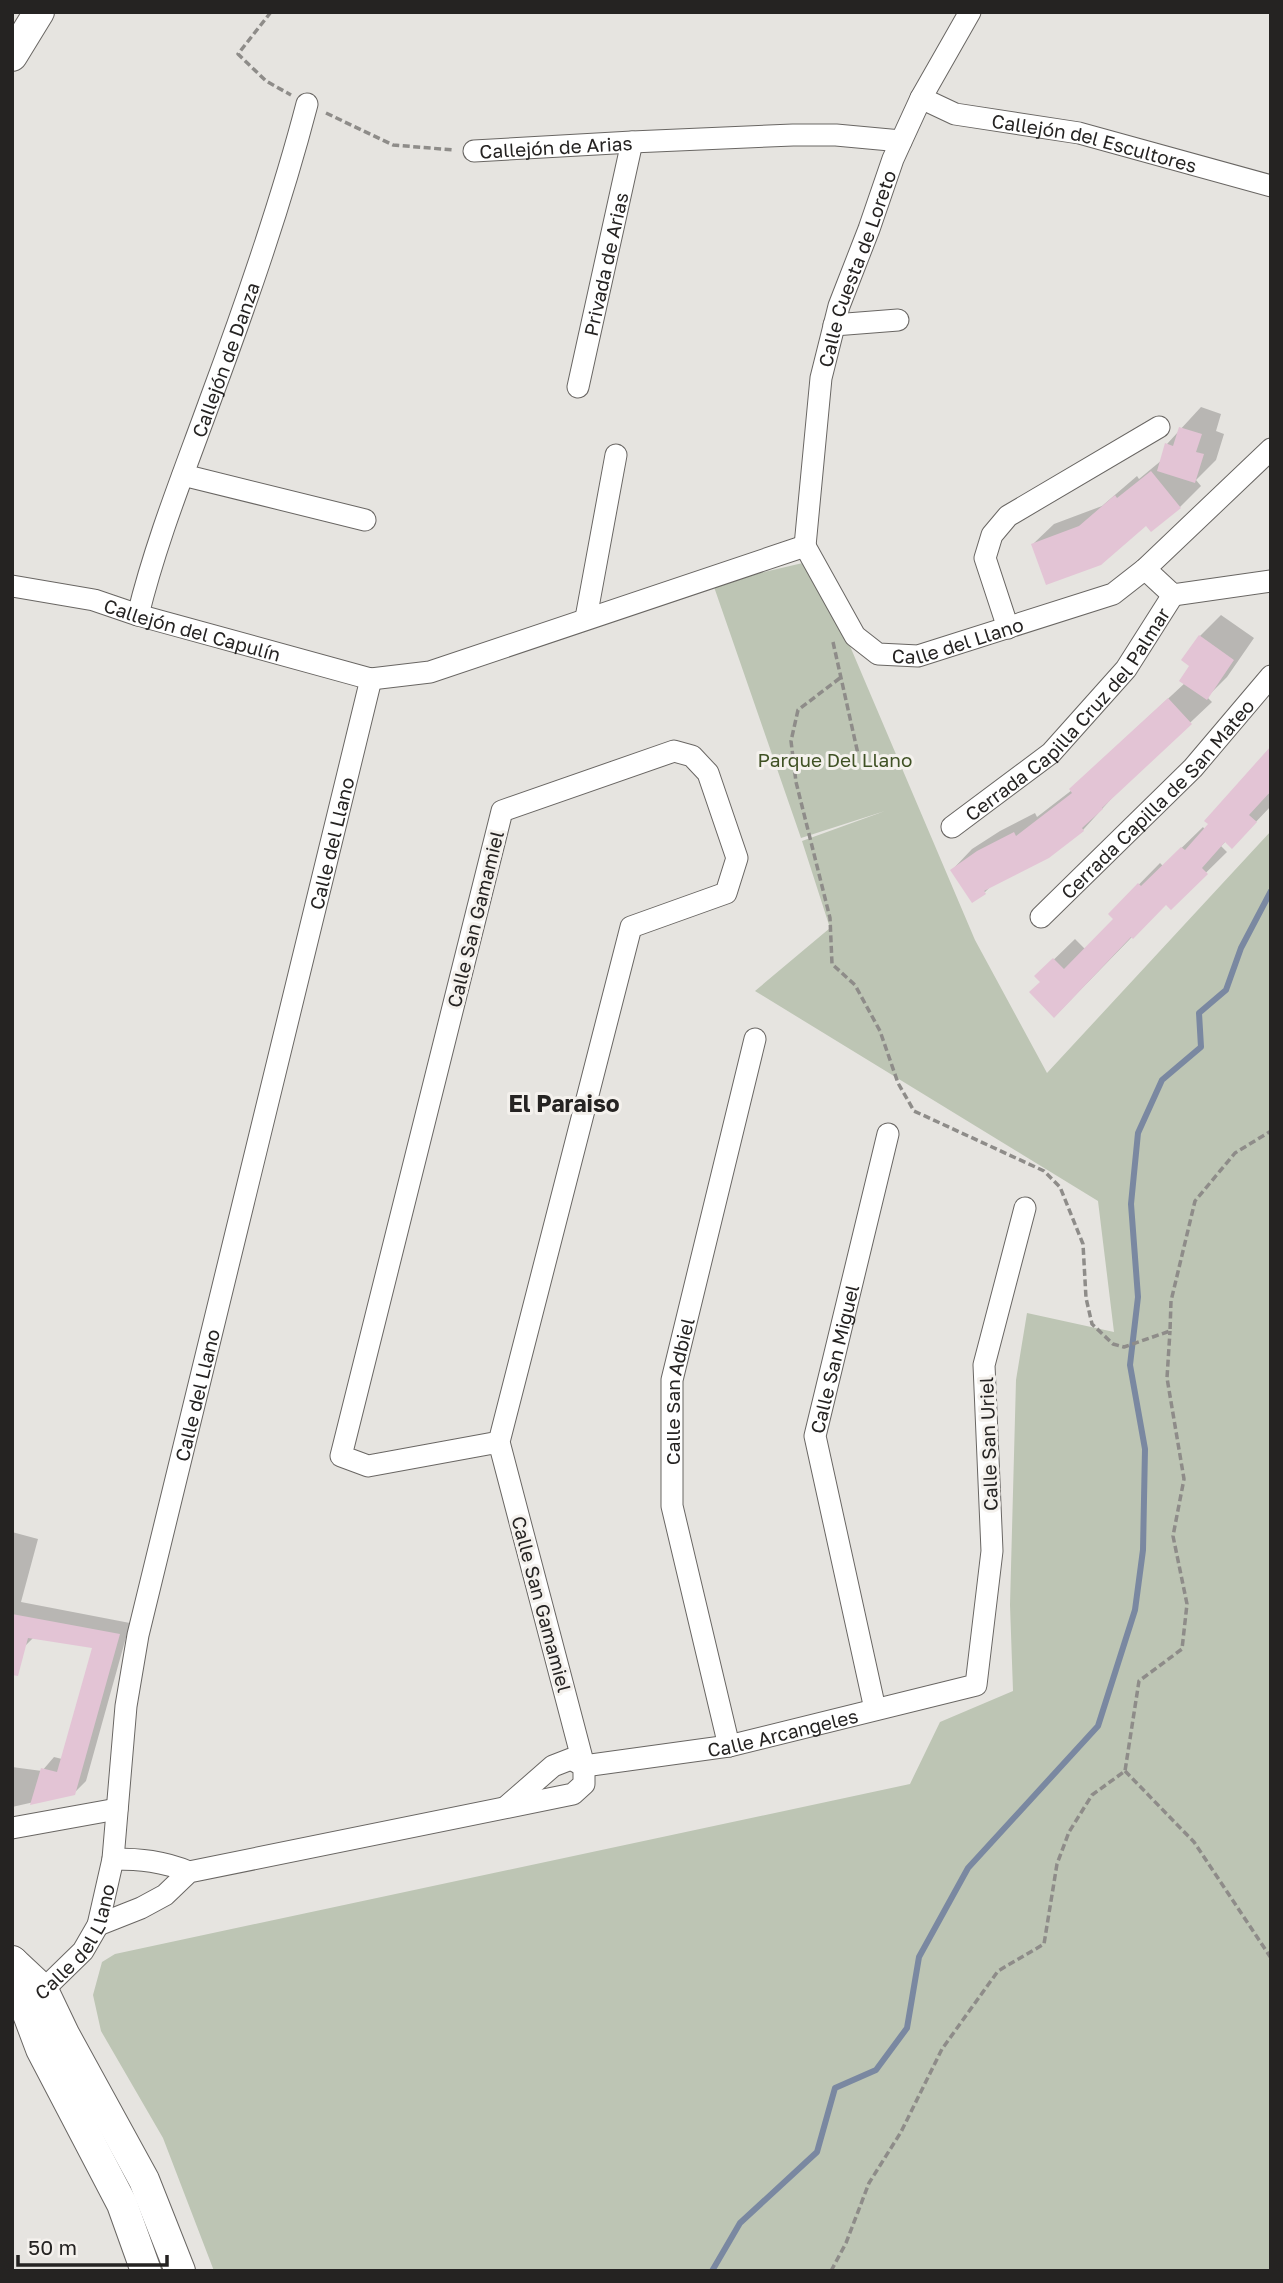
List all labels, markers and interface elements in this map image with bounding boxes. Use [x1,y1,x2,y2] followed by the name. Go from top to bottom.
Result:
[990,108,1200,177] street label: Callejón del Escultores
[479,130,633,162] street label: Callejón de Arias
[813,167,900,369] street label: Calle Cuesta de Loreto
[578,190,632,338] street label: Privada de Arias
[186,279,263,440] street label: Callejón de Danza
[101,593,284,665] street label: Callejón del Capulín
[960,602,1174,825] street label: Cerrada Capilla Cruz del Palmar
[891,612,1026,668] street label: Calle del Llano
[1056,694,1258,903] street label: Cerrada Capilla de San Mateo
[758,748,912,771] park label: Parque Del Llano
[304,775,358,912] street label: Calle del Llano
[442,828,508,1010] street label: Calle San Gamamiel
[508,1089,620,1117] district label: El Paraiso
[805,1282,863,1436] street label: Calle San Miguel
[661,1315,698,1465] street label: Calle San Adbiel
[169,1326,224,1464] street label: Calle del Llano
[974,1377,1002,1511] street label: Calle San Uriel
[507,1513,577,1695] street label: Calle San Gamamiel
[706,1703,860,1760] street label: Calle Arcangeles
[31,1881,119,2004] street label: Calle del Llano
[18,2224,166,2268] scale bar
[28,2234,77,2260] text: 50 m

